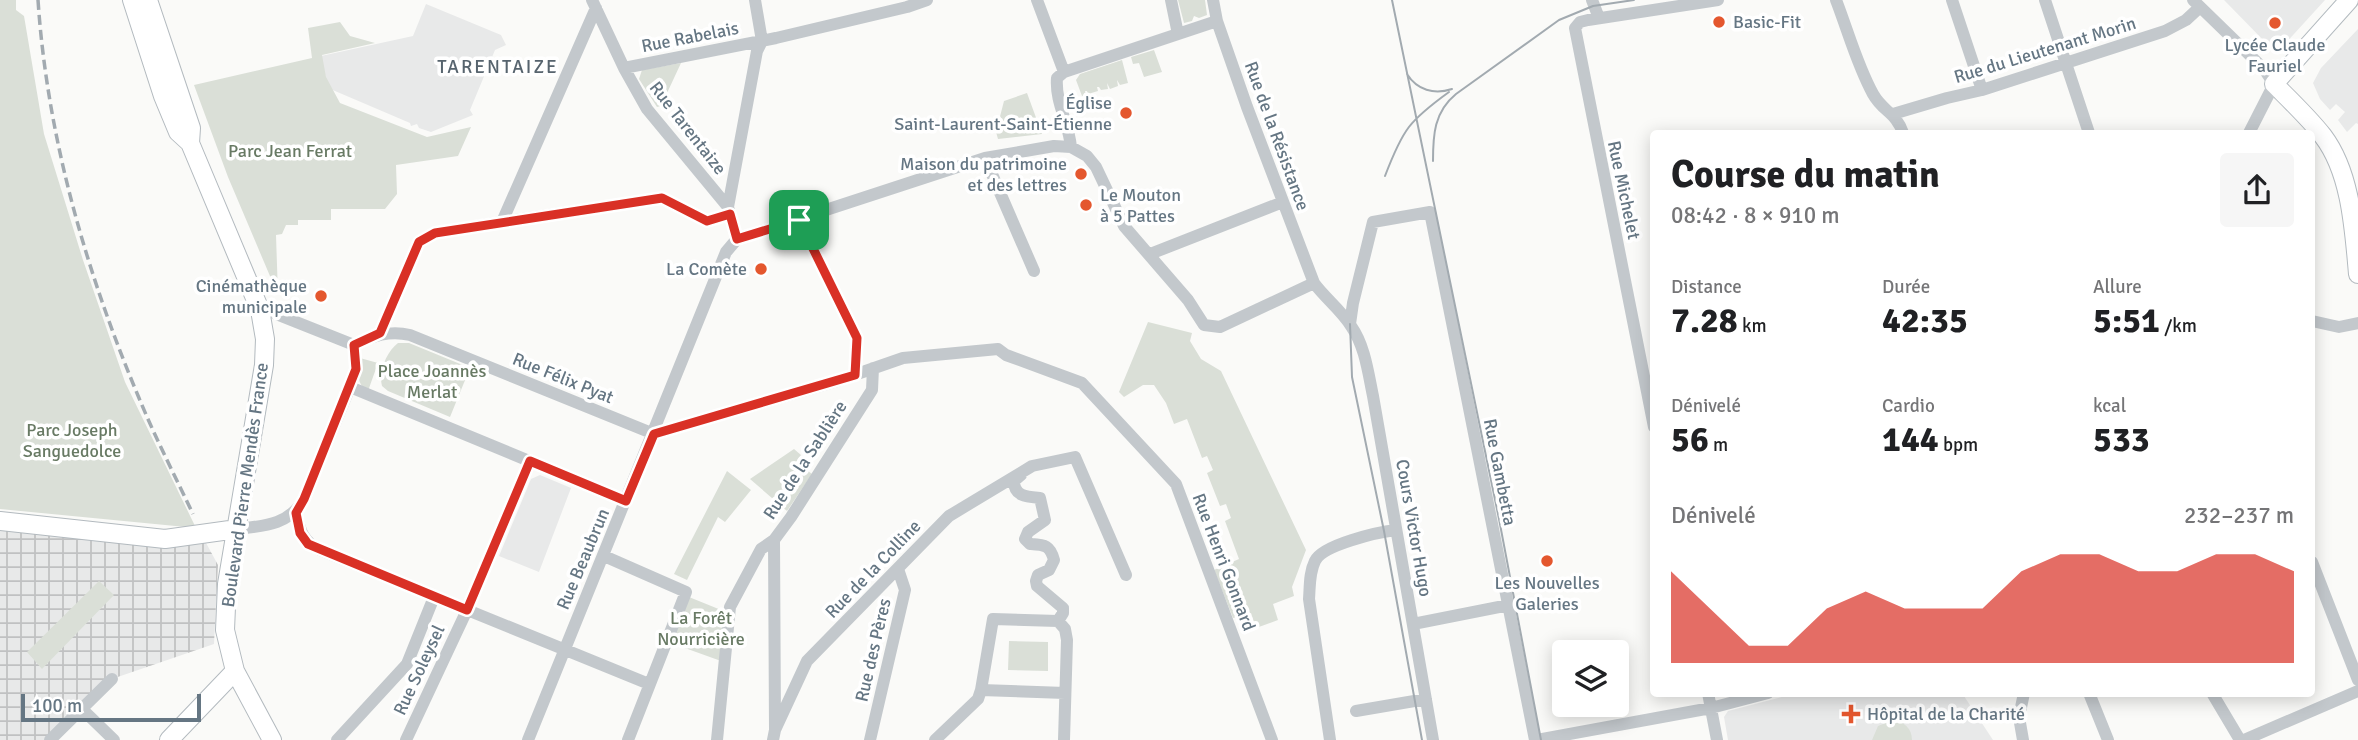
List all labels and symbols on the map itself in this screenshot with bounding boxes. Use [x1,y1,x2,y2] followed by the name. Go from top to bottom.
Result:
[1733,11,1801,33] place label: Basic-Fit
[1951,12,2139,88] street label: Rue du Lieutenant Morin
[1711,14,1727,30] marker: Basic-Fit
[2267,15,2283,31] marker: Lycée Claude Fauriel
[639,17,741,57] street label: Rue Rabelais
[2225,34,2325,77] place label: Lycée Claude Fauriel
[437,55,559,79] district label: TARENTAIZE
[1240,58,1314,214] street label: Rue de la Résistance
[645,77,731,179] street label: Rue Tarentaize
[894,92,1112,135] place label: Église Saint-Laurent-Saint-Étienne
[1118,105,1134,121] marker: Église Saint-Laurent-Saint-Étienne
[1603,139,1645,241] street label: Rue Michelet
[228,140,352,162] park label: Parc Jean Ferrat
[900,153,1067,196] place label: Maison du patrimoine et des lettres
[1073,166,1089,182] marker: Maison du patrimoine et des lettres
[1100,184,1181,227] place label: Le Mouton à 5 Pattes
[769,190,829,250] pin
[1078,197,1094,213] marker: Le Mouton à 5 Pattes
[666,258,747,280] place label: La Comète
[753,261,769,277] marker: La Comète
[196,275,307,318] place label: Cinémathèque municipale
[313,288,329,304] marker: Cinémathèque municipale
[509,348,617,408] street label: Rue Félix Pyat
[377,360,487,403] park label: Place Joannès Merlat
[217,361,273,609] street label: Boulevard Pierre Mendès France
[758,397,852,523] street label: Rue de la Sablière
[1479,417,1521,527] street label: Rue Gambetta
[23,419,121,462] park label: Parc Joseph Sanguedolce
[1391,458,1437,598] street label: Cours Victor Hugo
[1188,490,1260,634] street label: Rue Henri Gonnard
[552,505,614,613] street label: Rue Beaubrun
[821,515,925,623] street label: Rue de la Colline
[1539,553,1555,569] marker: Les Nouvelles Galeries
[1494,572,1600,615] place label: Les Nouvelles Galeries
[850,596,896,704] street label: Rue des Pères
[657,607,745,650] park label: La Forêt Nourricière
[389,621,449,719] street label: Rue Soleysel
[21,691,201,723] scale bar
[1867,703,2025,725] place label: Hôpital de la Charité
[1841,704,1861,724] marker: Hôpital de la Charité

